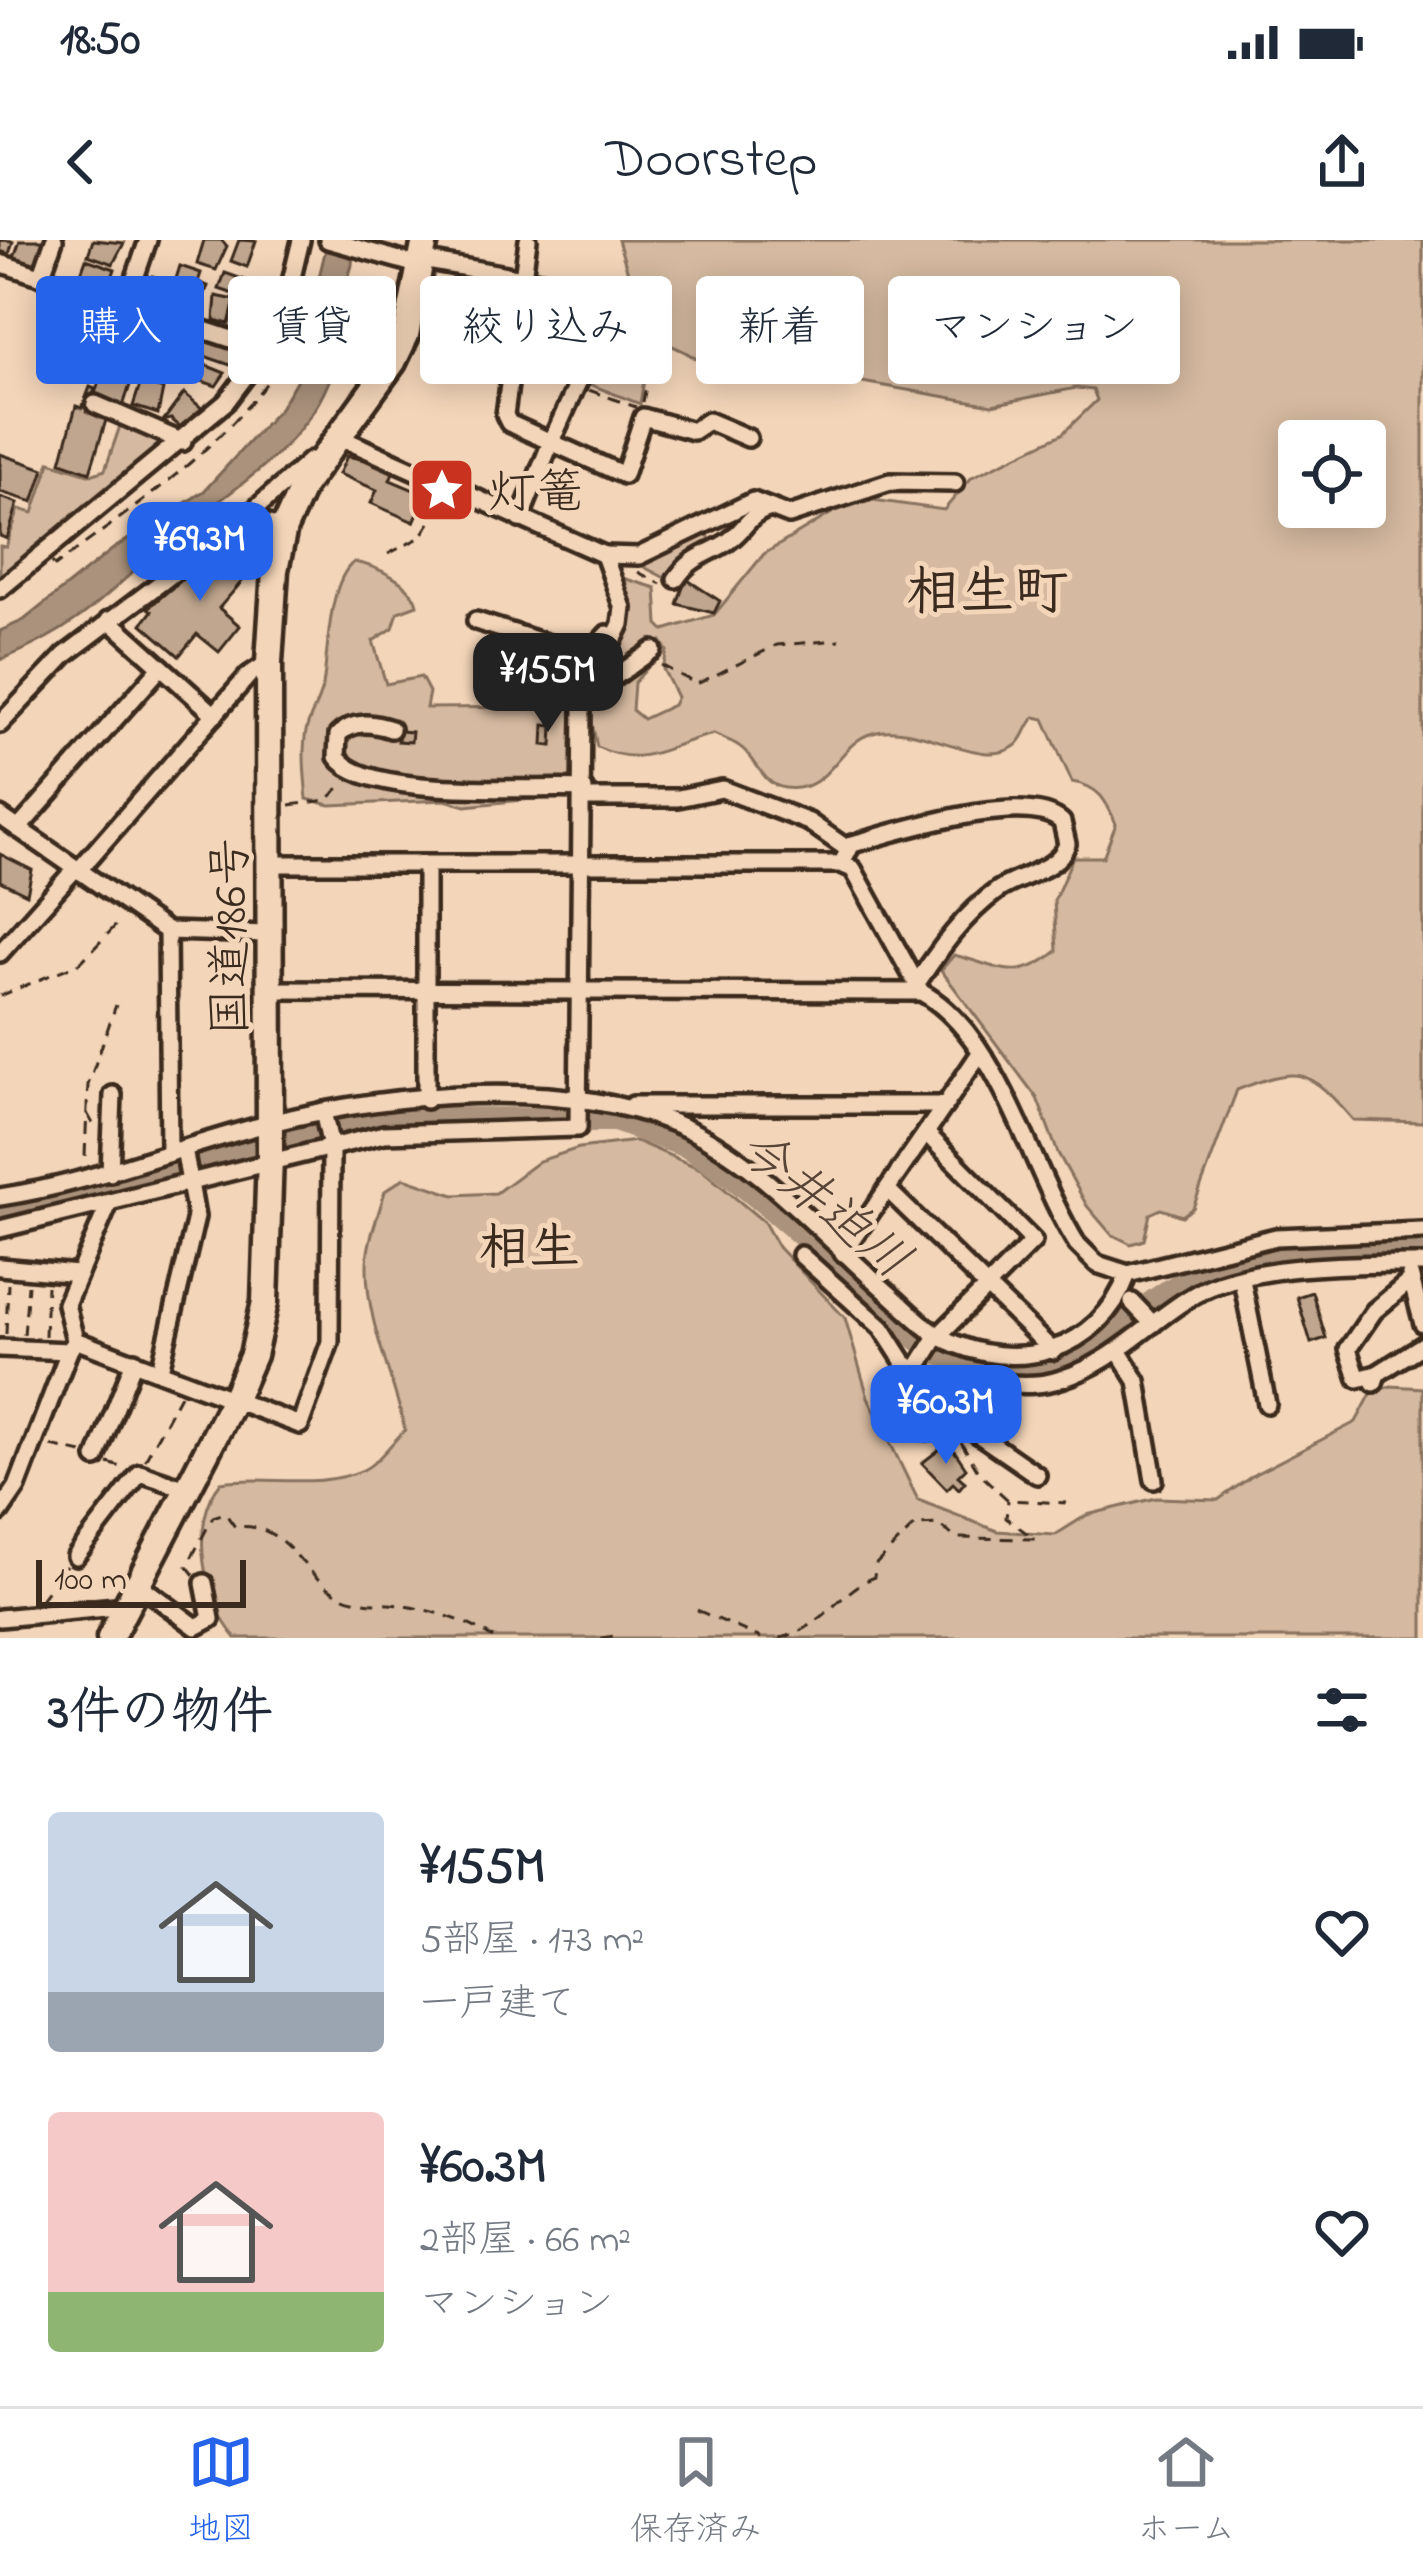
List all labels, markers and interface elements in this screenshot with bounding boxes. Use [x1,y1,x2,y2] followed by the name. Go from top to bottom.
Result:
[60,9,140,75] text: 18:50
[606,123,817,201] text: Doorstep
[48,129,114,195] icon: back
[1309,129,1375,195] icon: share
[36,276,204,384] chip: 購入
[228,276,396,384] chip: 賃貸
[420,276,672,384] chip: 絞り込み
[696,276,864,384] chip: 新着
[888,276,1180,384] chip: マンション
[1278,420,1386,528] map controls
[1278,420,1386,528] button: locate
[407,455,477,525] place icon: 灯篭
[488,460,584,530] place label: 灯篭
[102,502,298,604] pin: ¥69.3M
[154,512,246,569] text: ¥69.3M
[906,556,1068,634] district label: 相生町
[464,633,632,735] pin: ¥155M
[500,643,596,700] text: ¥155M
[198,838,268,1036] street label: 国道186号
[720,1113,925,1300] water label: 今井迫川
[478,1213,580,1288] district label: 相生
[848,1365,1044,1467] pin: ¥60.3M
[898,1375,994,1432] text: ¥60.3M
[36,1554,246,1607] scale bar
[54,1557,127,1605] text: 100 m
[48,1677,273,1752] text: 3件の物件
[1309,1677,1375,1743] icon: filters
[420,1831,545,1906] text: ¥155M
[144,1860,288,2004] icon: home
[1309,1899,1375,1965] icon: heart
[420,1913,644,1970] text: 5部屋 · 173 m²
[420,1977,576,2034] text: 一戸建て
[420,2131,547,2206] text: ¥60.3M
[144,2160,288,2304] icon: home
[1309,2199,1375,2265] icon: heart
[420,2213,631,2270] text: 2部屋 · 66 m²
[420,2277,613,2334] text: マンション
[188,2429,254,2555] tab: 地図
[630,2429,762,2555] tab: 保存済み
[1137,2429,1235,2555] tab: ホーム

